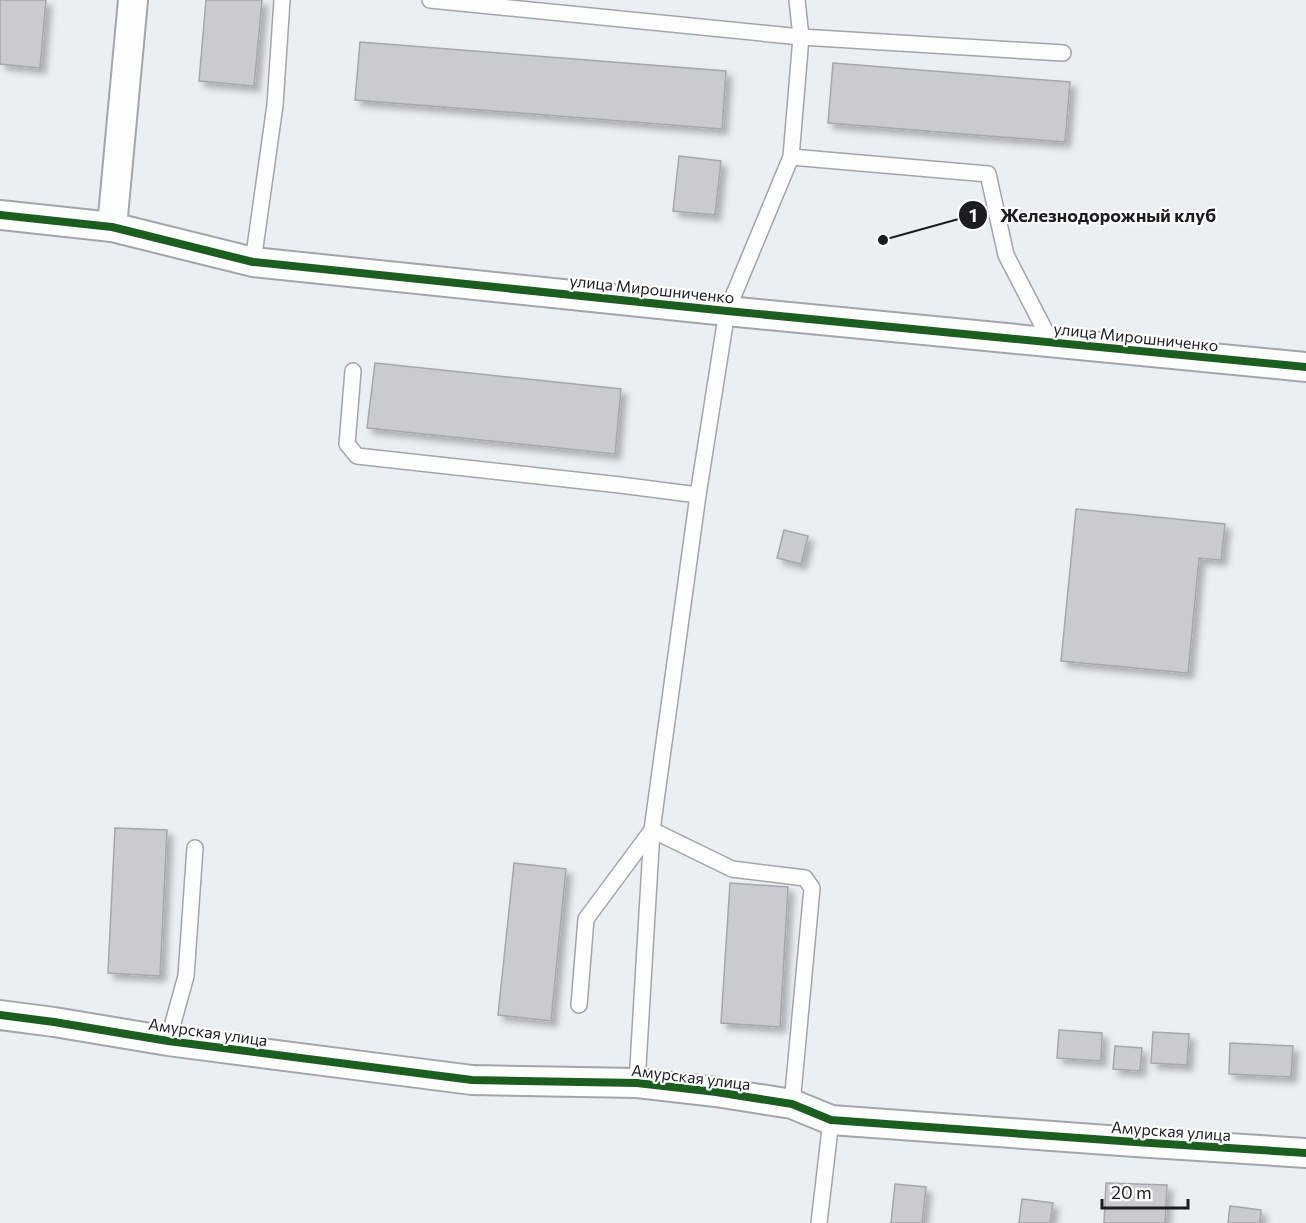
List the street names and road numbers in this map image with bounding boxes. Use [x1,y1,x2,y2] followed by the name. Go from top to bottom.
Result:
[569,270,735,307] street label: улица Мирошниченко
[1053,318,1219,355] street label: улица Мирошниченко
[147,1014,269,1049] street label: Амурская улица
[630,1060,752,1093] street label: Амурская улица
[1111,1117,1232,1144] street label: Амурская улица

